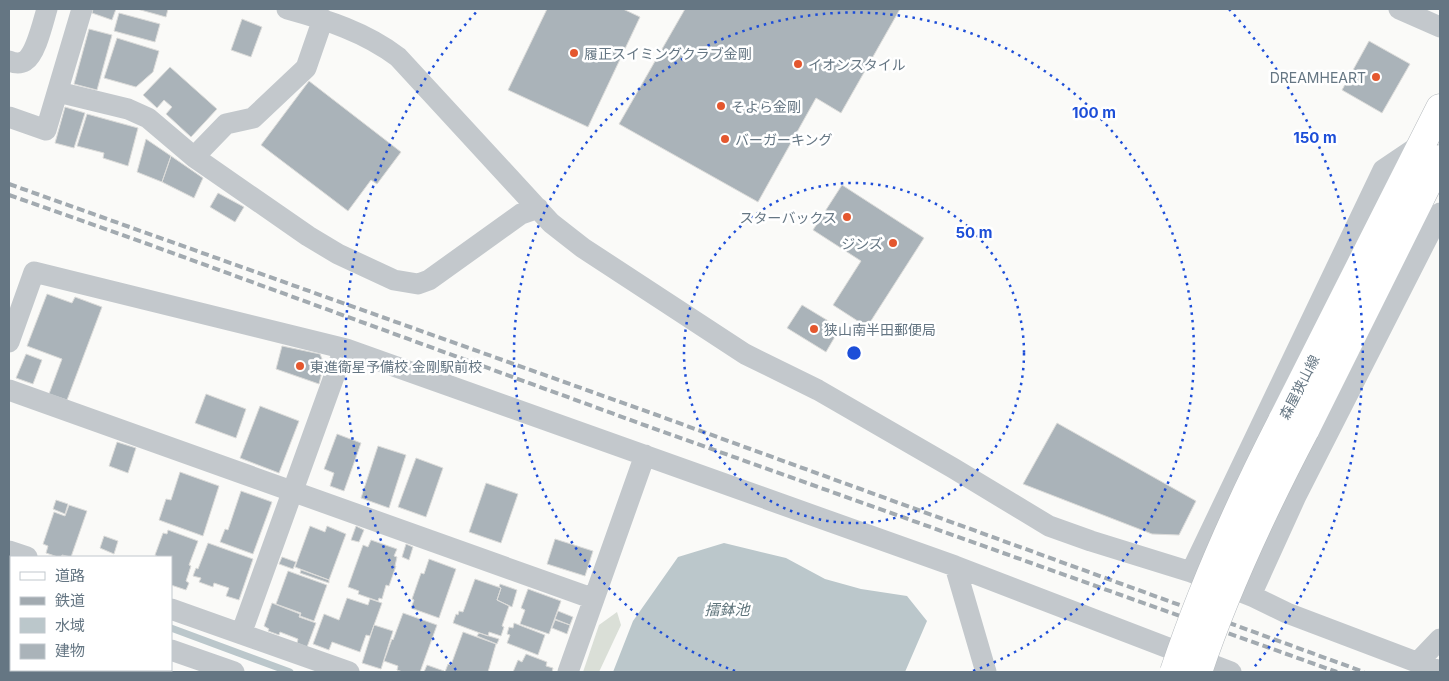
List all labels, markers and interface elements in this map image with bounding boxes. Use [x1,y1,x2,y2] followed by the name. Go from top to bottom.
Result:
[584,45,752,62] place label: 履正スイミングクラブ金剛
[568,47,580,59] marker: 履正スイミングクラブ金剛
[808,56,906,73] place label: イオンスタイル
[792,58,804,70] marker: イオンスタイル
[1270,69,1366,86] place label: DREAMHEART
[1370,71,1382,83] marker: DREAMHEART
[731,98,801,115] place label: そよら金剛
[715,100,727,112] marker: そよら金剛
[1072,103,1116,122] text: 100 m
[1293,128,1337,147] text: 150 m
[735,131,833,148] place label: バーガーキング
[719,133,731,145] marker: バーガーキング
[740,209,837,226] place label: スターバックス
[841,211,853,223] marker: スターバックス
[956,223,992,242] text: 50 m
[841,235,883,252] place label: ジンズ
[887,237,899,249] marker: ジンズ
[824,321,936,338] place label: 狭山南半田郵便局
[808,323,820,335] marker: 狭山南半田郵便局
[845,344,863,362] centre of rings
[1276,352,1322,422] street label: 森屋狭山線
[310,358,482,375] place label: 東進衛星予備校 金剛駅前校
[294,360,306,372] marker: 東進衛星予備校 金剛駅前校
[10,556,172,671] legend
[55,566,85,585] text: 道路
[55,591,85,610] text: 鉄道
[704,600,751,619] water label: 擂鉢池
[55,616,85,635] text: 水域
[55,641,85,660] text: 建物

